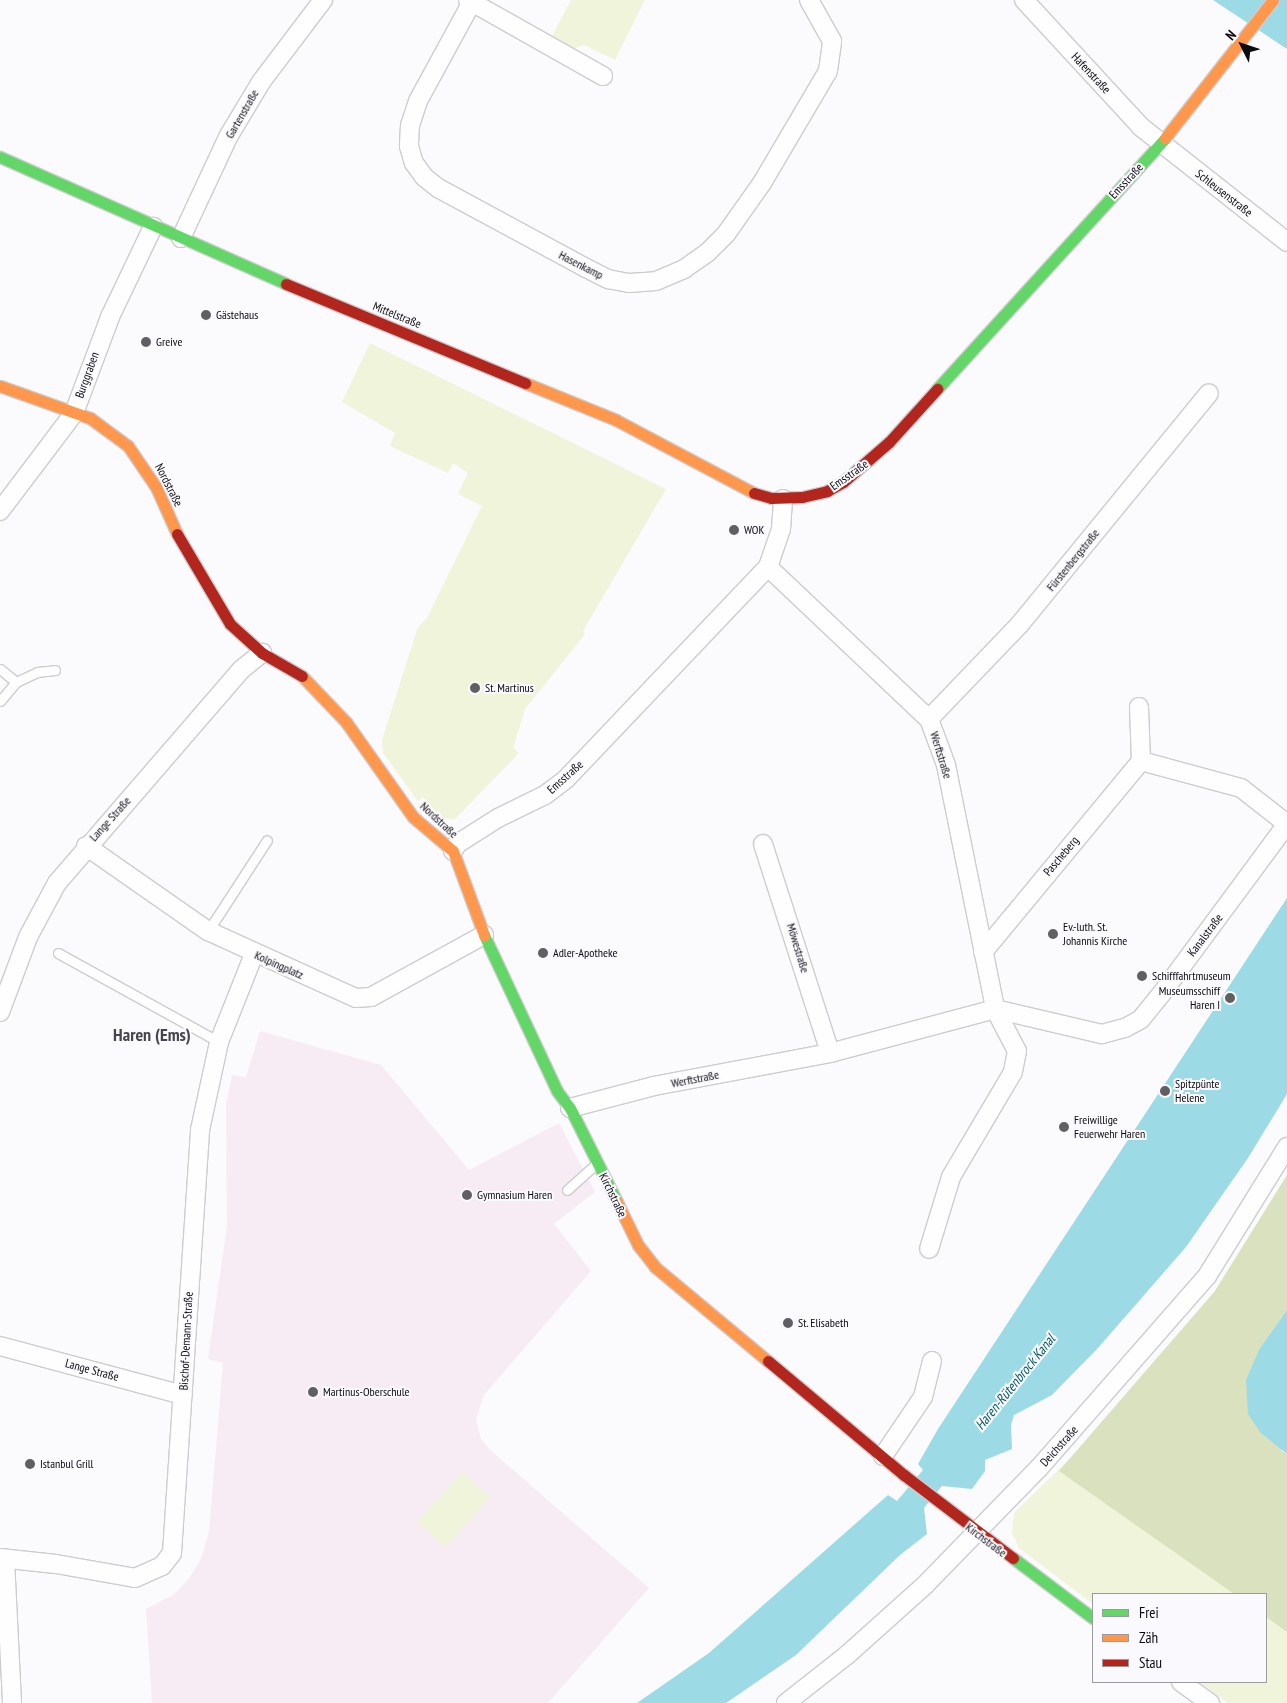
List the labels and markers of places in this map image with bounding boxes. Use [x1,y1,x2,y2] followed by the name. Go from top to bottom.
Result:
[216,308,258,322] place label: Gästehaus
[200,309,212,321] marker: Gästehaus
[156,335,182,349] place label: Greive
[140,336,152,348] marker: Greive
[744,523,764,537] place label: WOK
[728,524,740,536] marker: WOK
[485,681,535,695] place label: St. Martinus
[469,682,481,694] marker: St. Martinus
[1063,920,1127,948] place label: Ev.-luth. St. Johannis Kirche
[1047,928,1059,940] marker: Ev.-luth. St. Johannis Kirche
[553,946,617,960] place label: Adler-Apotheke
[537,947,549,959] marker: Adler-Apotheke
[1152,969,1231,983] place label: Schifffahrtmuseum
[1136,970,1148,982] marker: Schifffahrtmuseum
[1159,984,1220,1012] place label: Museumsschiff Haren I
[1224,992,1236,1004] marker: Museumsschiff Haren I
[1175,1077,1219,1105] place label: Spitzpünte Helene
[1159,1085,1171,1097] marker: Spitzpünte Helene
[1074,1113,1145,1141] place label: Freiwillige Feuerwehr Haren
[1058,1121,1070,1133] marker: Freiwillige Feuerwehr Haren
[477,1188,552,1202] place label: Gymnasium Haren
[461,1189,473,1201] marker: Gymnasium Haren
[798,1316,849,1330] place label: St. Elisabeth
[782,1317,794,1329] marker: St. Elisabeth
[323,1385,410,1399] place label: Martinus-Oberschule
[307,1386,319,1398] marker: Martinus-Oberschule
[40,1457,93,1471] place label: Istanbul Grill
[24,1458,36,1470] marker: Istanbul Grill

